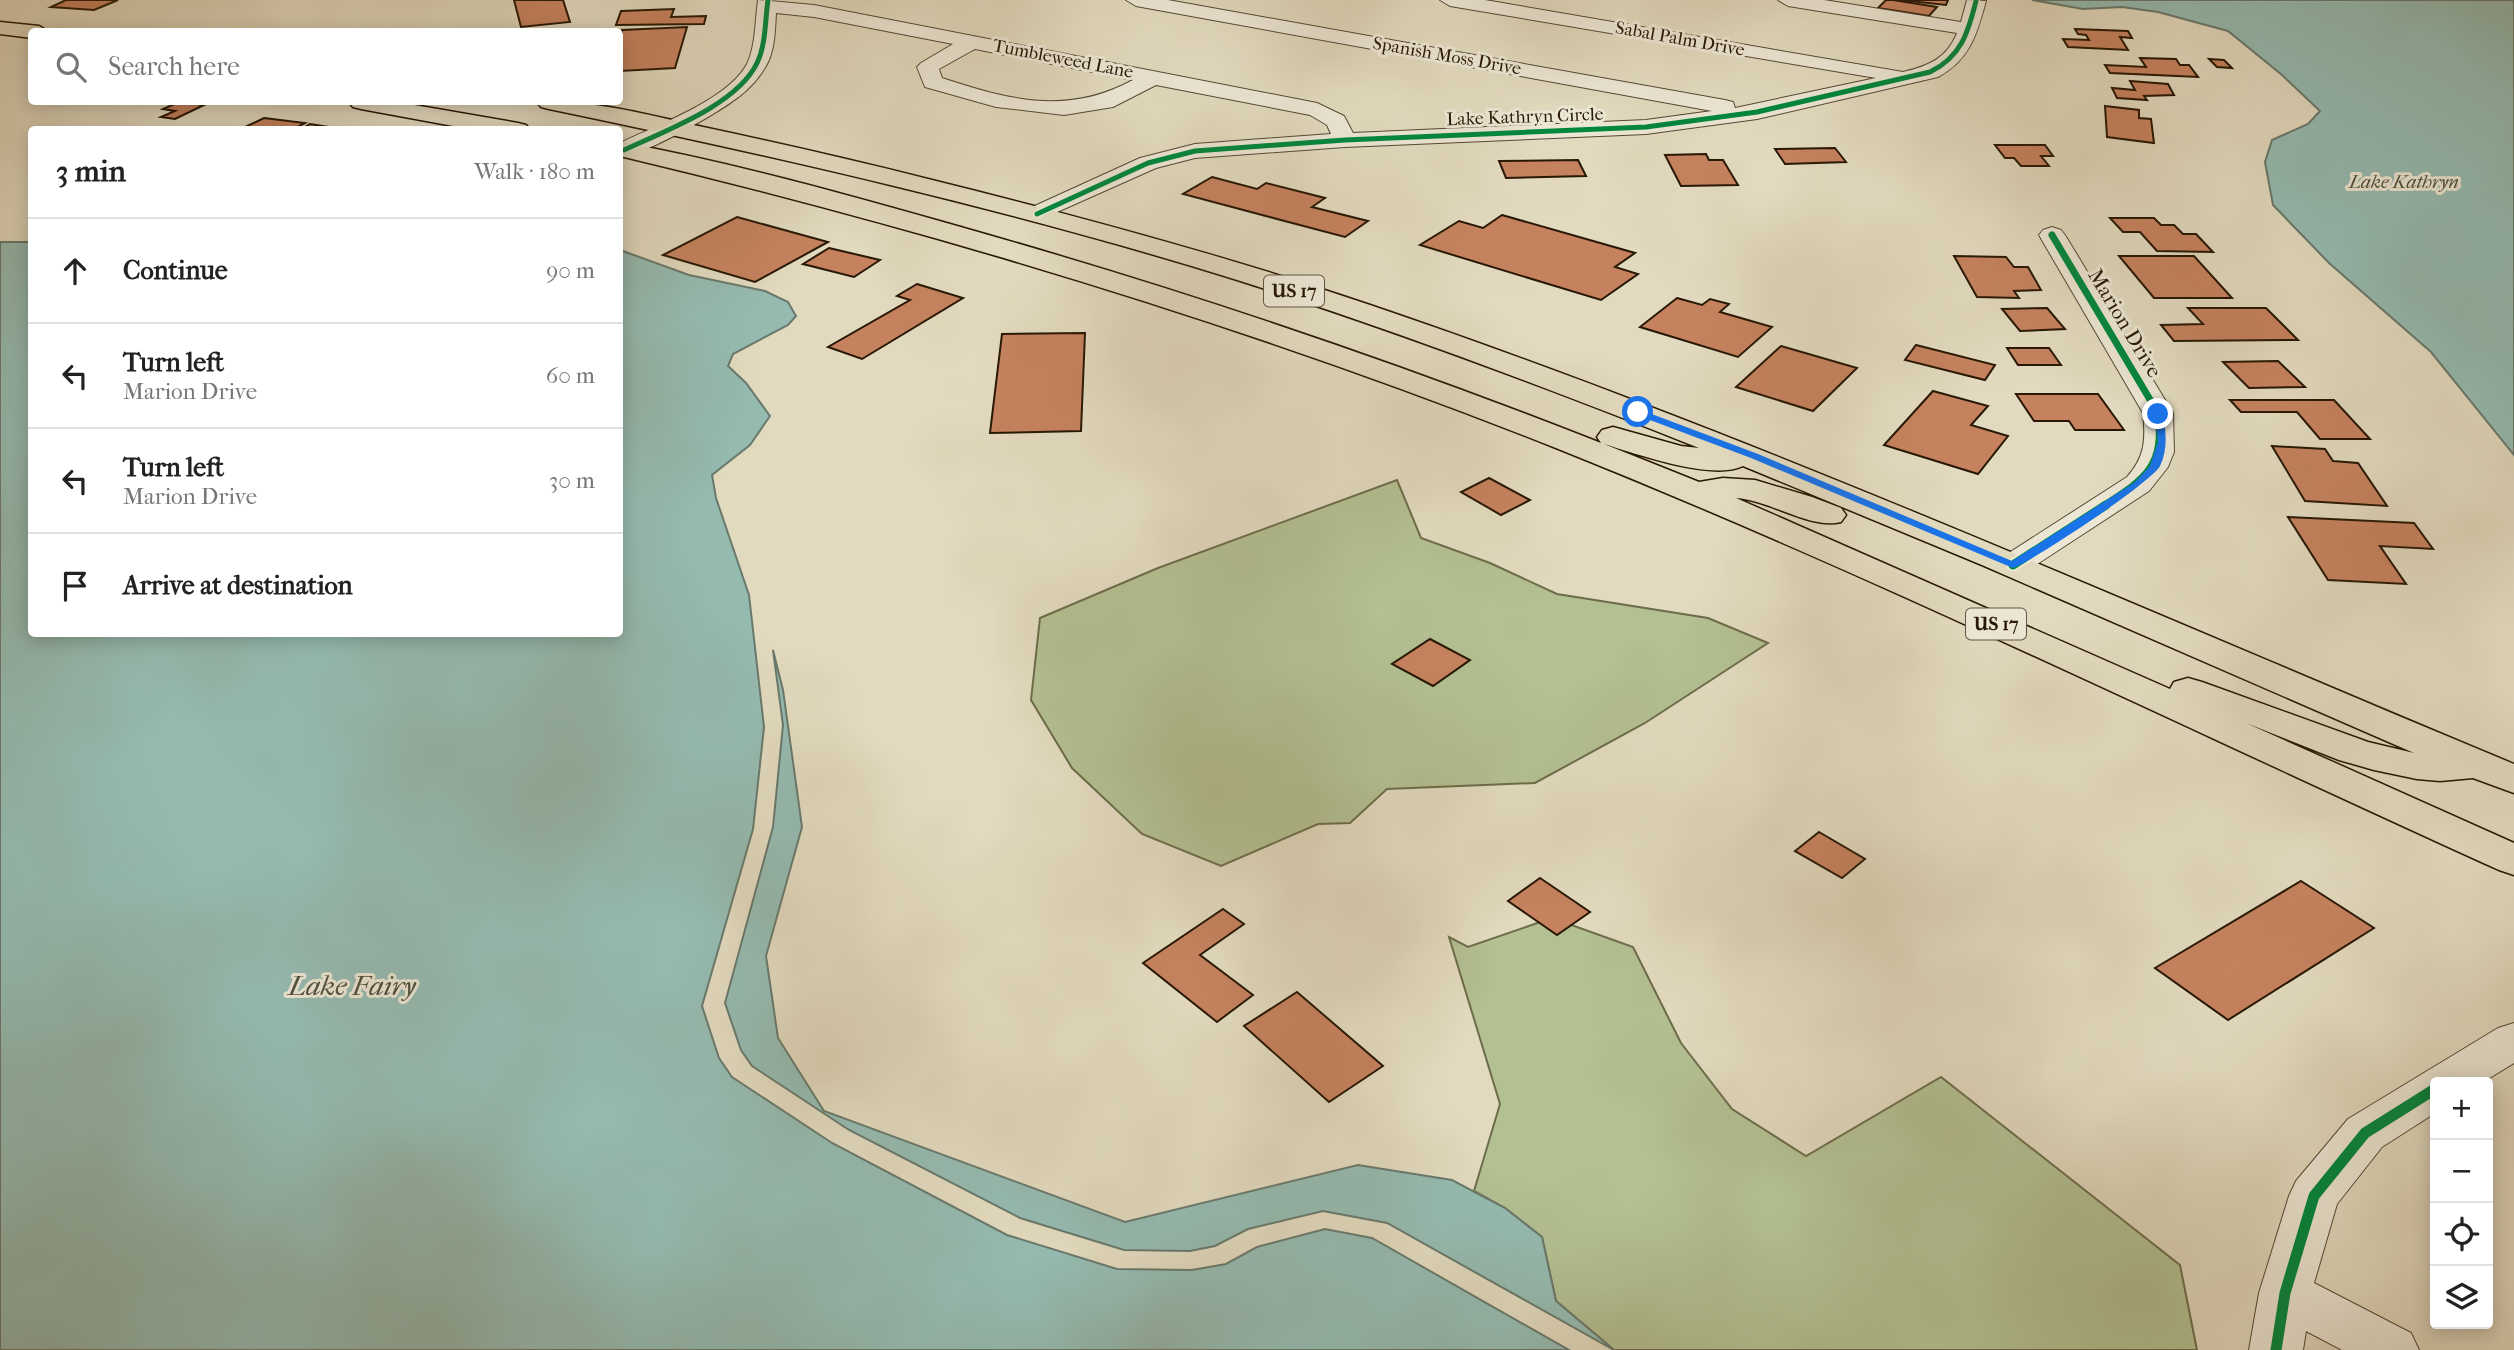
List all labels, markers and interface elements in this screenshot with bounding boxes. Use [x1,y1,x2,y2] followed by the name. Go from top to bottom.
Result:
[1614,17,1746,61] street label: Sabal Palm Drive
[28,28,623,105] search box
[1371,33,1523,79] street label: Spanish Moss Drive
[991,35,1135,83] street label: Tumbleweed Lane
[52,48,90,86] icon: search
[108,51,240,82] text: Search here
[1446,104,1604,130] street label: Lake Kathryn Circle
[56,154,126,189] text: 3 min
[474,158,595,185] text: Walk · 180 m
[2347,171,2459,193] water label: Lake Kathryn
[56,252,94,290] icon: ahead
[123,255,228,286] text: Continue
[546,257,595,284] text: 90 m
[2083,264,2167,382] street label: Marion Drive
[1264,276,1324,306] road number: US 17
[123,347,224,378] text: Turn left
[56,357,94,395] icon: left
[546,362,595,389] text: 60 m
[123,378,257,405] text: Marion Drive
[1622,396,1653,427] route start
[2142,398,2173,429] route end
[123,452,224,483] text: Turn left
[56,462,94,500] icon: left
[549,467,595,494] text: 30 m
[123,483,257,510] text: Marion Drive
[56,567,94,605] icon: arrive
[123,570,353,601] text: Arrive at destination
[1966,608,2026,639] road number: US 17
[286,969,417,1002] water label: Lake Fairy
[2430,1077,2493,1329] map controls
[2430,1077,2493,1140] button: +
[2430,1140,2493,1203] button: −
[2430,1203,2493,1266] button: locate
[2430,1266,2493,1329] button: layers

